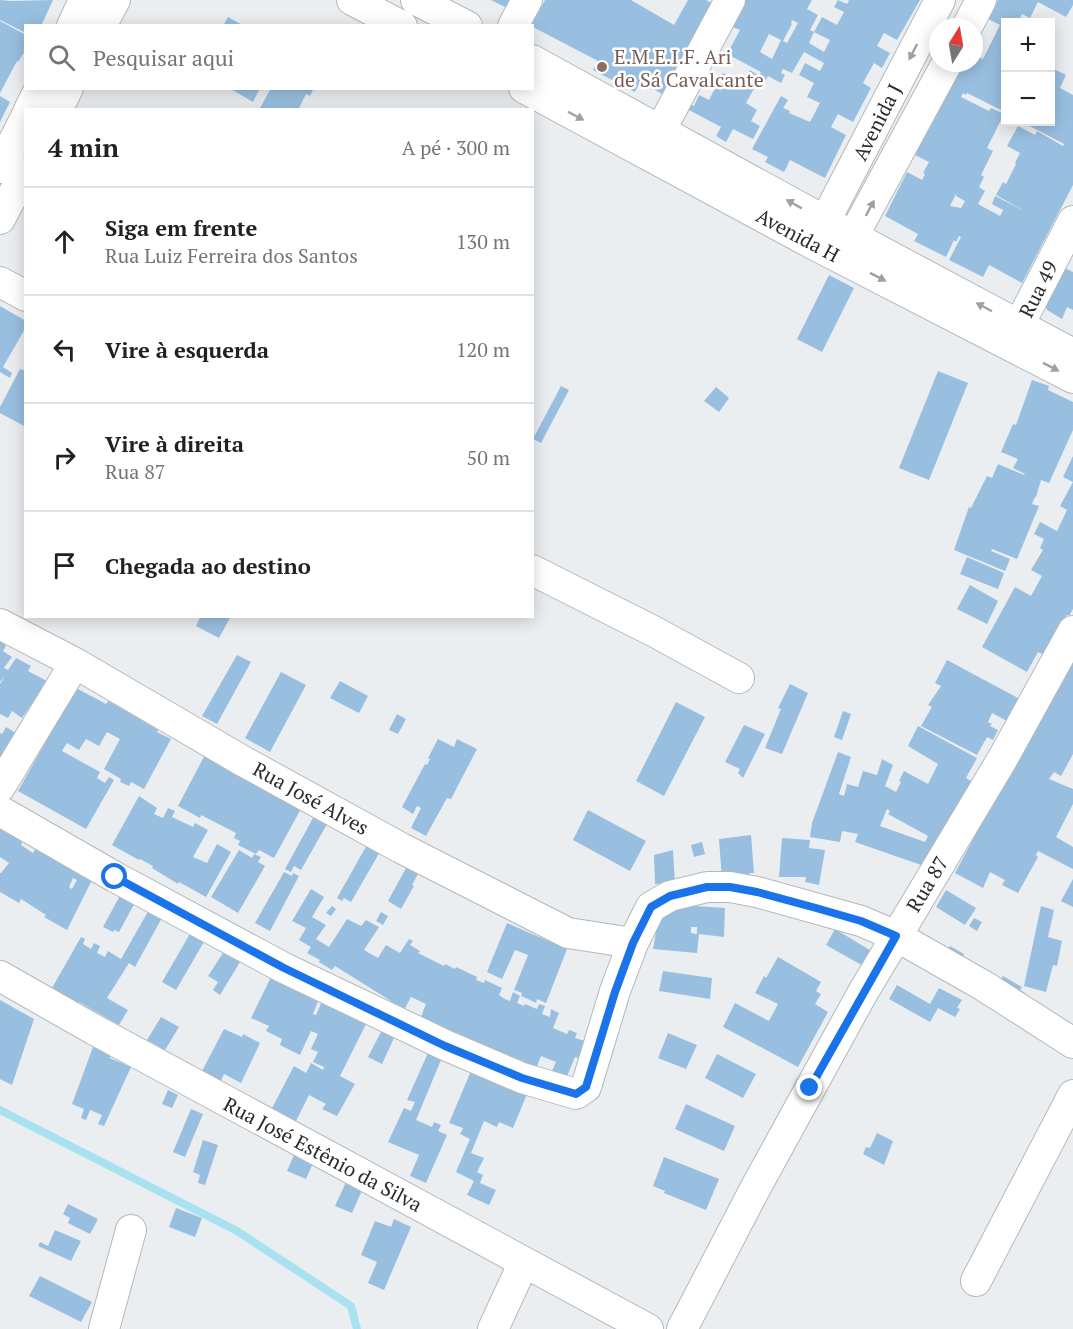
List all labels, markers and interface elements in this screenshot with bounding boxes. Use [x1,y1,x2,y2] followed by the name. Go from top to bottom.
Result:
[929,18,983,72] north arrow
[1001,18,1055,126] map controls
[1001,18,1055,72] button: +
[24,24,534,90] search box
[45,41,78,74] icon: search
[93,43,234,72] text: Pesquisar aqui
[614,43,764,93] place label: E.M.E.I.F. Ari de Sá Cavalcante
[908,44,918,61] one-way arrow
[595,60,609,74] marker: E.M.E.I.F. Ari de Sá Cavalcante
[1001,72,1055,126] button: −
[846,79,908,165] street label: Avenida J
[568,111,585,121] one-way arrow
[48,130,119,164] text: 4 min
[402,134,510,161] text: A pé · 300 m
[785,199,802,209] one-way arrow
[865,199,875,216] one-way arrow
[752,202,844,268] street label: Avenida H
[105,213,257,242] text: Siga em frente
[48,225,81,258] icon: ahead
[456,228,510,255] text: 130 m
[105,242,358,269] text: Rua Luiz Ferreira dos Santos
[1012,256,1064,322] street label: Rua 49
[869,273,886,282] one-way arrow
[975,302,992,312] one-way arrow
[48,333,81,366] icon: left
[105,335,269,364] text: Vire à esquerda
[456,336,510,363] text: 120 m
[1042,361,1060,371] one-way arrow
[105,429,244,458] text: Vire à direita
[48,441,81,474] icon: right
[467,444,510,471] text: 50 m
[105,458,166,485] text: Rua 87
[48,549,81,582] icon: arrive
[105,551,311,580] text: Chegada ao destino
[248,755,374,841] street label: Rua José Alves
[900,851,954,917] street label: Rua 87
[101,863,127,889] route start
[796,1074,822,1100] route end
[219,1090,427,1218] street label: Rua José Estênio da Silva

